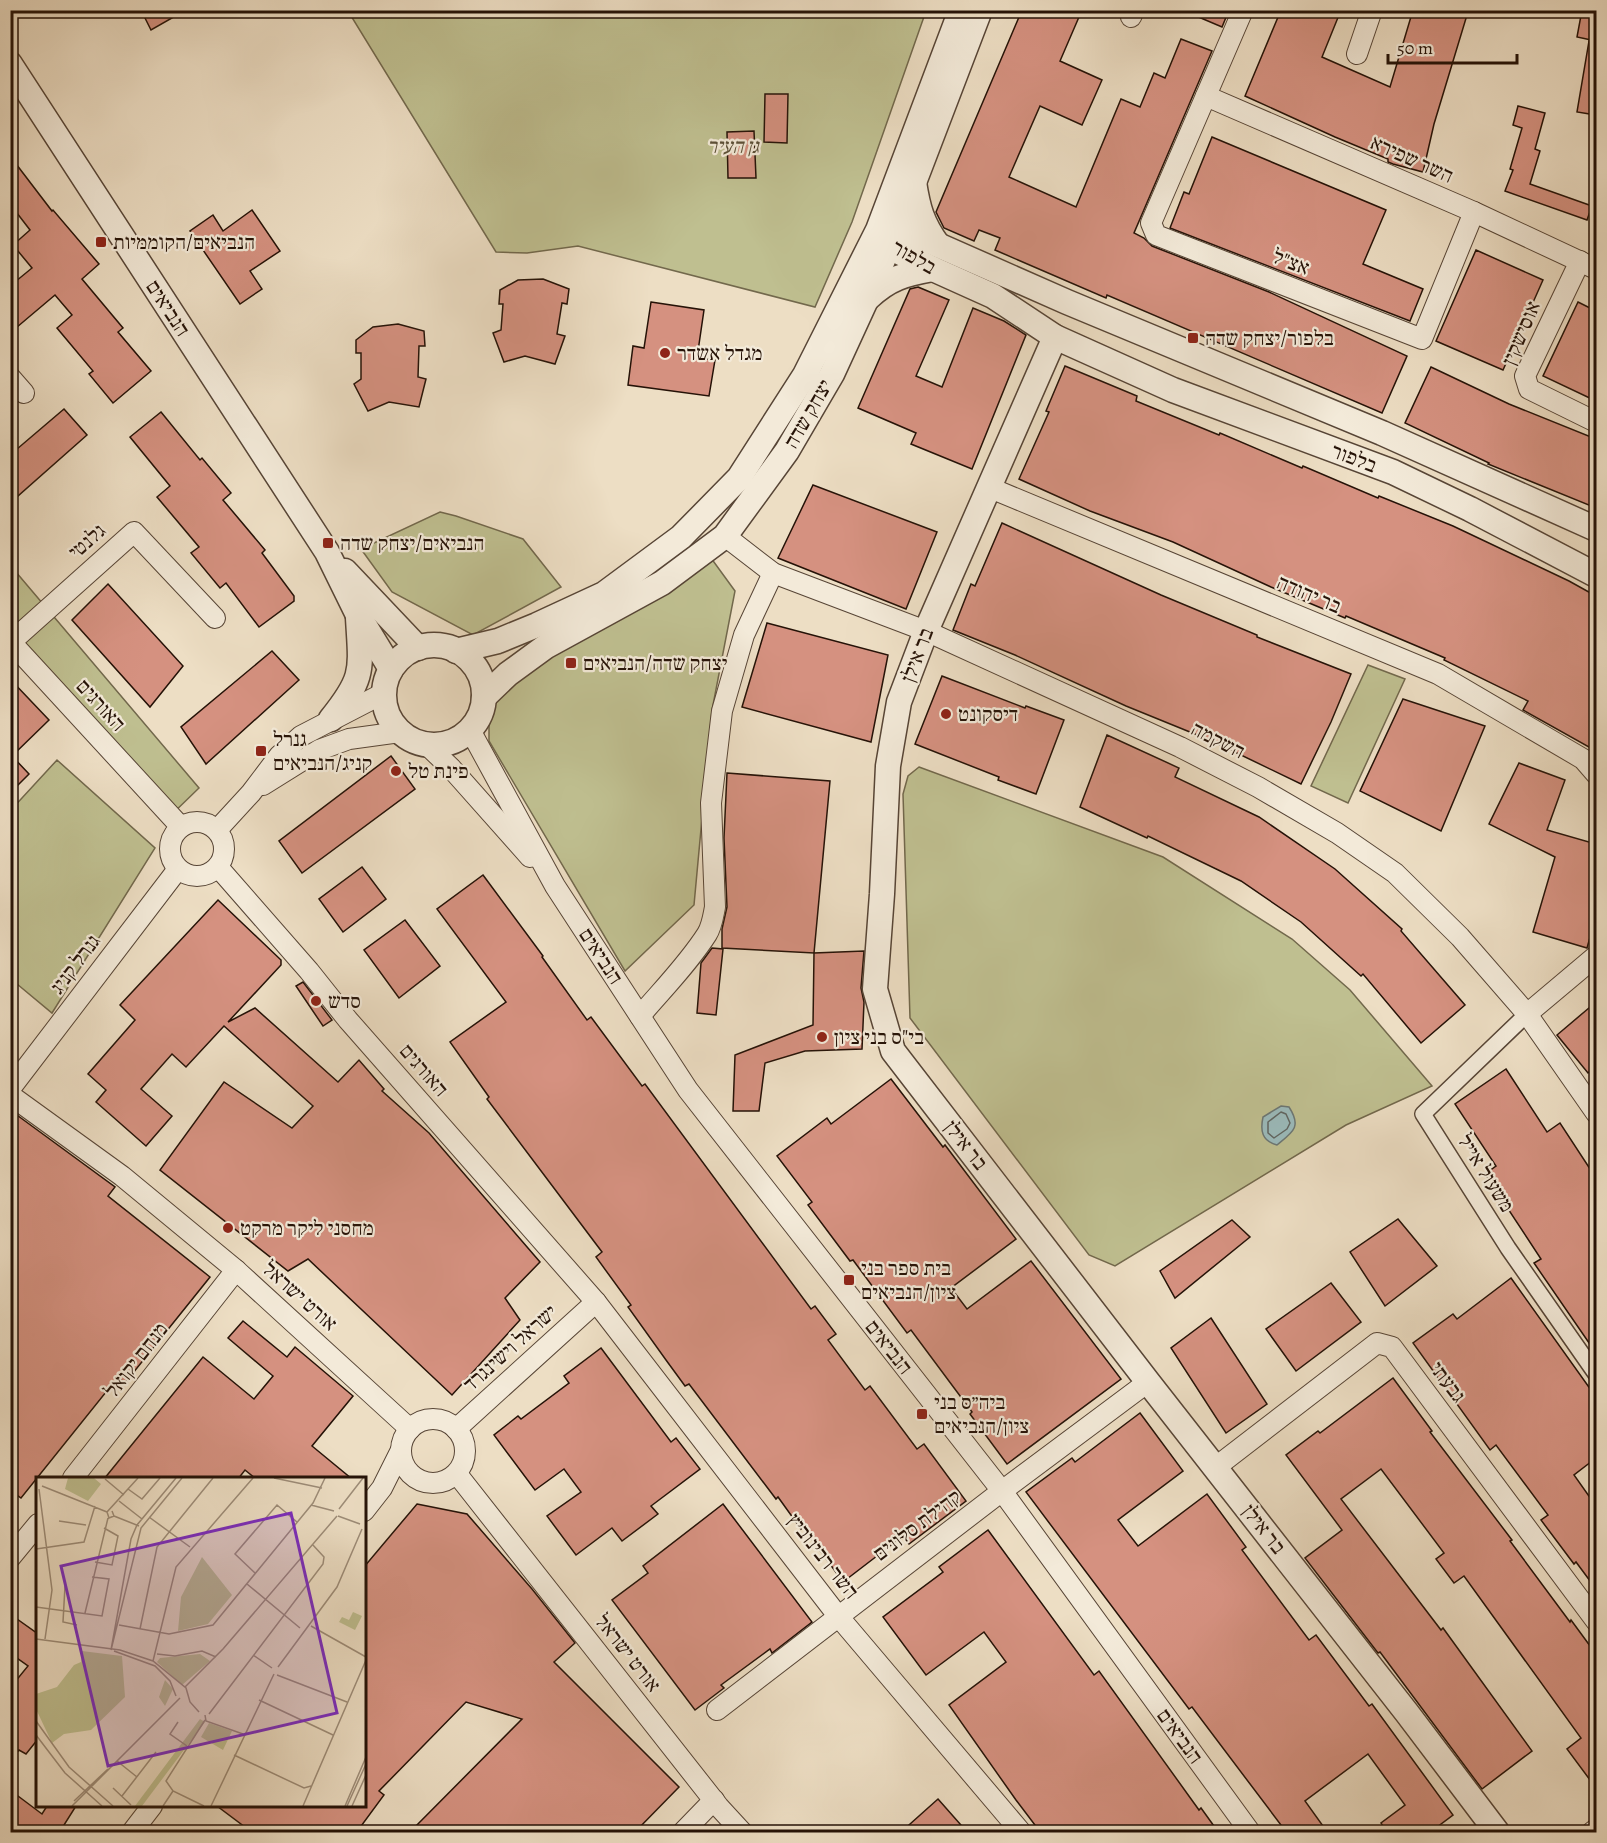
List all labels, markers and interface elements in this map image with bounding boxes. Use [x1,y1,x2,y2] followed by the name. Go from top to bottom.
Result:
[1388,27,1517,65] scale bar
[1397,36,1433,60] text: 50 m
[1366,128,1458,190] street label: השר שפירא
[707,132,761,160] park label: גן העיר
[113,228,255,256] place label: הנביאים/הקוממיות
[887,233,941,281] street label: בלפור
[94,235,108,249] marker: הנביאים/הקוממיות
[1268,242,1314,282] street label: אצ"ל
[139,274,197,342] street label: הנביאים
[1495,297,1547,369] street label: אוסישקין
[1205,324,1334,352] place label: בלפור/יצחק שדה
[1186,331,1200,345] marker: בלפור/יצחק שדה
[677,339,763,367] place label: מגדל אשדר
[658,346,672,360] marker: מגדל אשדר
[777,374,839,454] street label: יצחק שדה
[1327,437,1381,479] street label: בלפור
[62,517,112,565] street label: גלנטי
[340,529,484,557] place label: הנביאים/יצחק שדה
[321,536,335,550] marker: הנביאים/יצחק שדה
[1272,568,1346,620] street label: בר יהודה
[894,624,940,686] street label: בר אילן
[583,649,728,677] place label: יצחק שדה/הנביאים
[564,656,578,670] marker: יצחק שדה/הנביאים
[70,673,132,737] street label: האורגים
[958,700,1018,728] place label: דיסקונט
[939,707,953,721] marker: דיסקונט
[1186,715,1250,765] street label: השקמה
[273,725,372,777] place label: גנרל קניג/הנביאים
[254,744,268,758] marker: גנרל קניג/הנביאים
[408,757,469,785] place label: פינת טל
[389,764,403,778] marker: פינת טל
[572,922,630,990] street label: הנביאים
[43,928,107,1000] street label: גנרל קניג
[328,987,361,1015] place label: סדש
[309,994,323,1008] marker: סדש
[834,1023,924,1051] place label: בי"ס בני ציון
[815,1030,829,1044] marker: בי"ס בני ציון
[393,1037,455,1103] street label: האורגים
[938,1114,994,1176] street label: בר אילן
[1451,1129,1521,1217] street label: משעול אייל
[240,1214,374,1242] place label: מחסני ליקר מרקט
[221,1221,235,1235] marker: מחסני ליקר מרקט
[861,1254,956,1306] place label: בית ספר בני ציון/הנביאים
[256,1255,344,1337] street label: אורט ישראל
[842,1273,856,1287] marker: בית ספר בני ציון/הנביאים
[457,1298,563,1398] street label: ישראל וישינגרד
[859,1314,919,1380] street label: הנביאים
[98,1316,174,1404] street label: מנחם יקואל
[1423,1356,1473,1408] street label: גבעתי
[934,1388,1029,1440] place label: ביה״ס בני ציון/הנביאים
[915,1407,929,1421] marker: ביה״ס בני ציון/הנביאים
[36,1477,366,1807] inset map
[867,1483,967,1567] street label: קהילת סלונים
[1236,1498,1292,1560] street label: בר אילן
[781,1507,865,1605] street label: השר רבינוביץ
[589,1608,667,1698] street label: אורט ישראל
[1150,1703,1210,1769] street label: הנביאים

